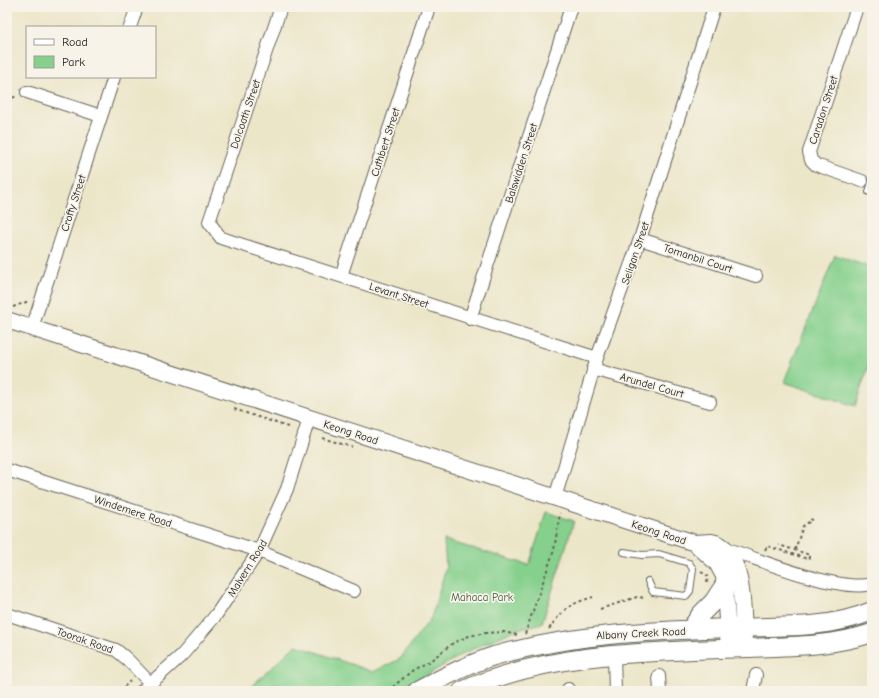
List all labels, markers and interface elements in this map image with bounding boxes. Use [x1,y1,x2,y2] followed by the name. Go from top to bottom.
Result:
[26,26,156,78] legend
[62,35,88,49] text: Road
[62,55,85,69] text: Park
[806,73,841,146] street label: Caradon Street
[228,77,264,150] street label: Dolcoath Street
[368,105,403,178] street label: Cuthbert Street
[502,121,541,205] street label: Balswidden Street
[58,172,89,233] street label: Crofty Street
[619,219,653,286] street label: Seligan Street
[662,241,735,276] street label: Tomanbil Court
[368,280,431,311] street label: Levant Street
[619,370,686,401] street label: Arundel Court
[322,418,380,447] street label: Keong Road
[92,493,174,530] street label: Windemere Road
[630,518,688,547] street label: Keong Road
[225,537,270,599] street label: Malvern Road
[451,591,514,604] park label: Mahaca Park
[55,625,115,656] street label: Toorak Road
[596,625,686,642] street label: Albany Creek Road

